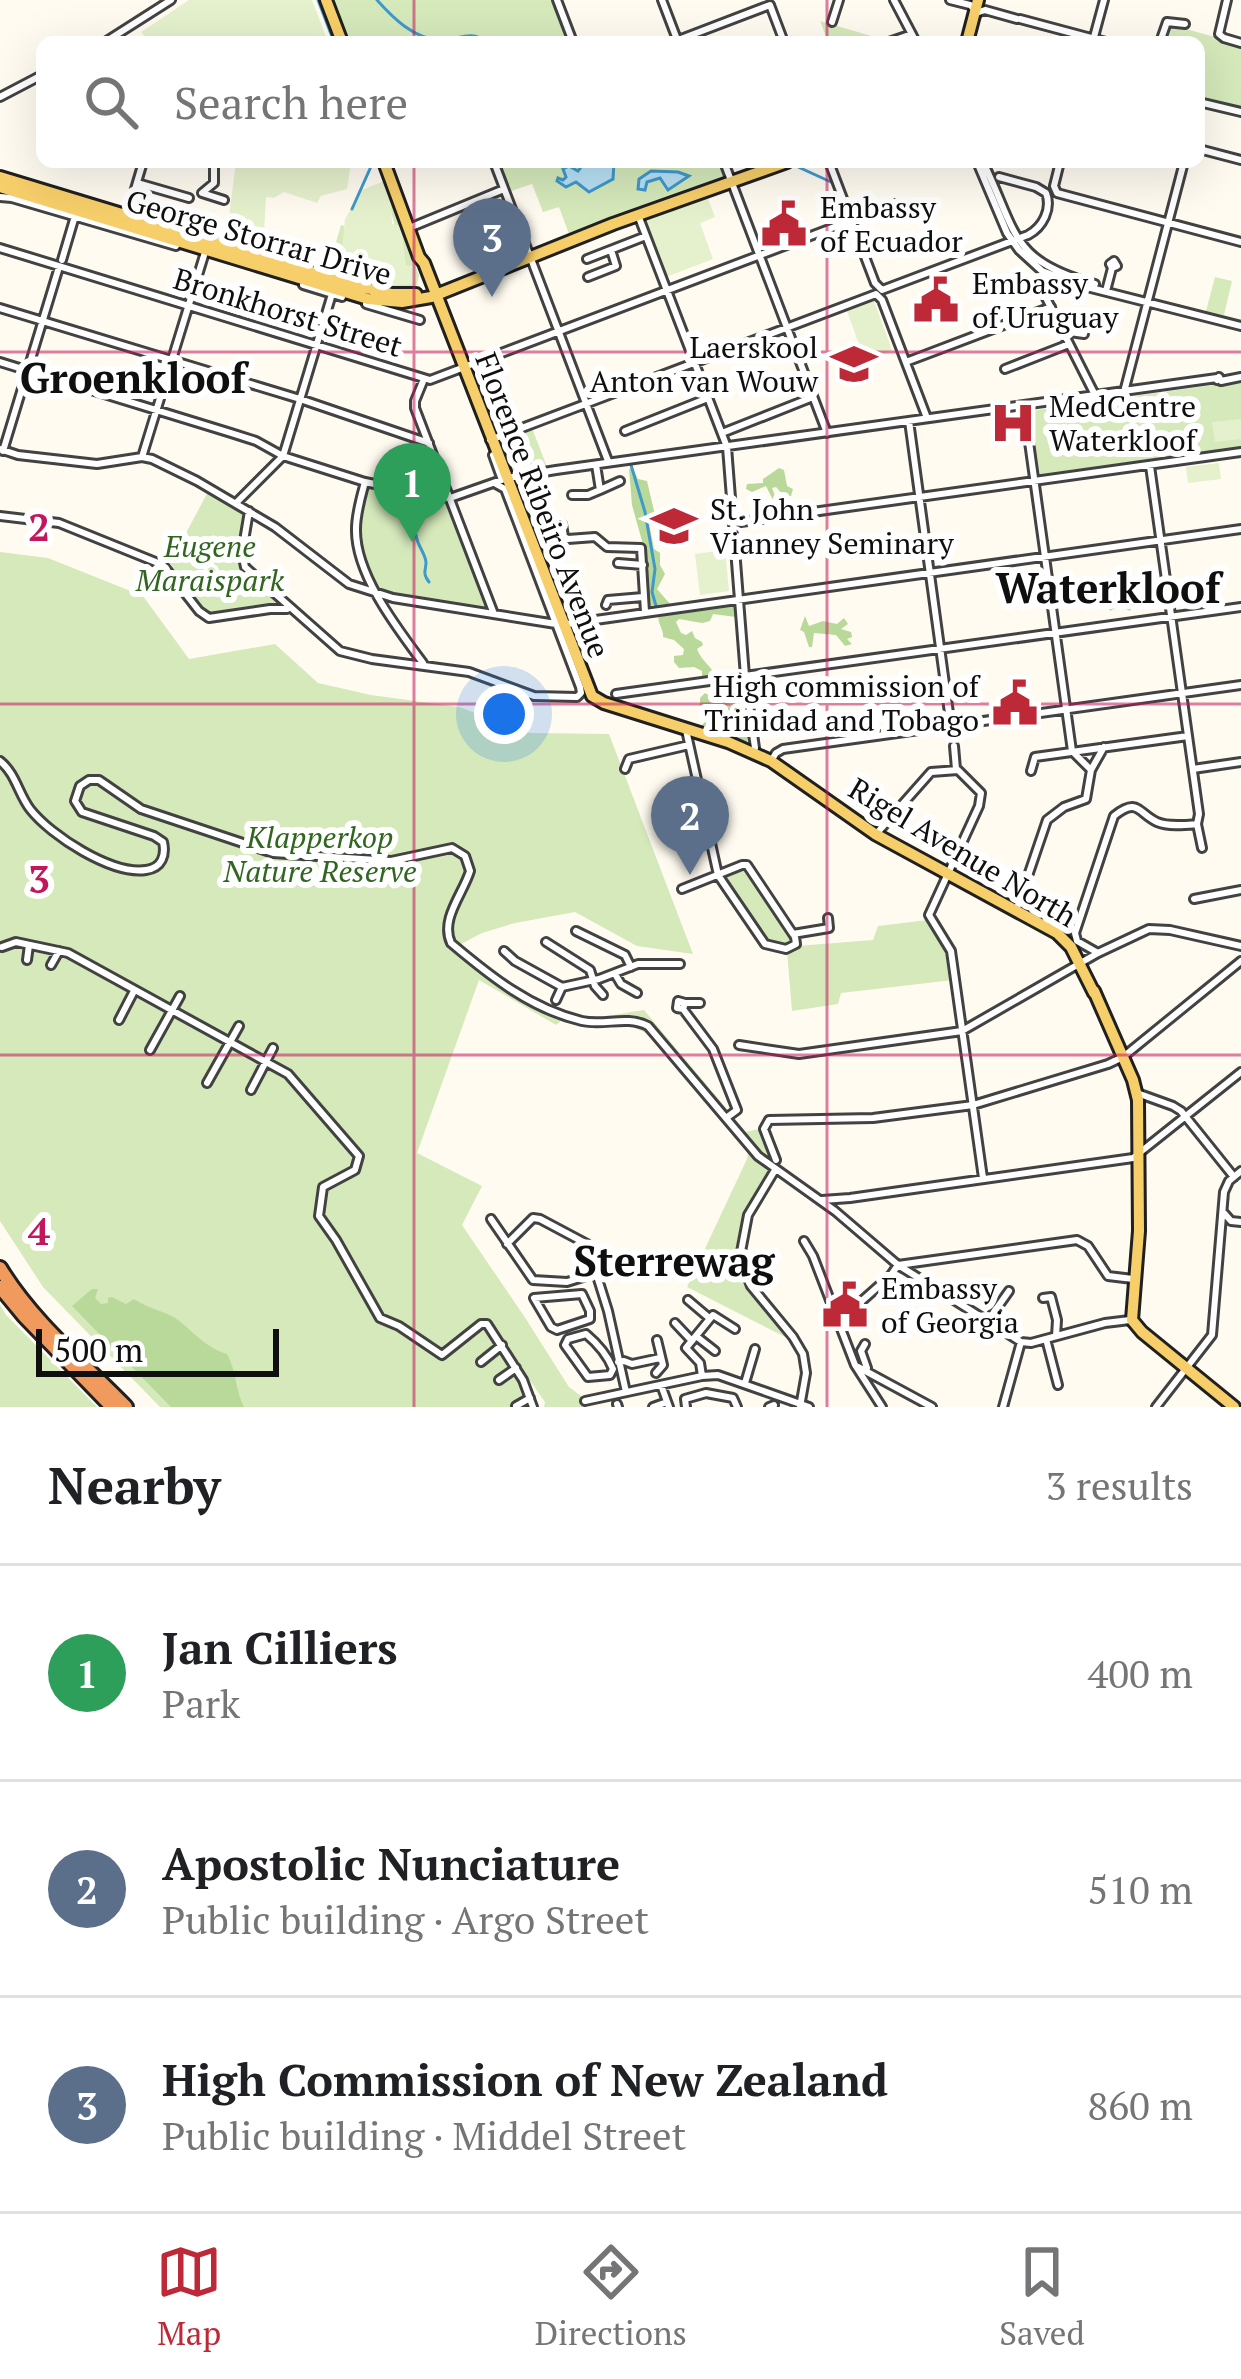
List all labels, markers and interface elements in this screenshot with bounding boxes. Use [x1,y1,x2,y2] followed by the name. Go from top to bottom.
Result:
[36,36,1205,168] search box
[78,69,144,135] icon: search
[174,72,408,132] text: Search here
[122,180,396,294] street label: George Storrar Drive
[820,187,963,261] place label: Embassy of Ecuador
[453,198,531,297] pin: 3
[759,199,809,249] public building icon: Embassy of Ecuador
[169,258,407,366] street label: Bronkhorst Street
[972,263,1119,337] place label: Embassy of Uruguay
[911,275,961,325] public building icon: Embassy of Uruguay
[590,327,819,401] place label: Laerskool Anton van Wouw
[829,339,879,389] school or university icon: Laerskool Anton van Wouw
[466,347,620,663] street label: Florence Ribeiro Avenue
[20,349,250,405] district label: Groenkloof
[1049,386,1198,460] place label: MedCentre Waterkloof
[988,398,1038,448] hospital icon: MedCentre Waterkloof
[373,443,451,542] pin: 1
[710,489,954,563] place label: St. John Vianney Seminary
[28,500,50,552] text: 2
[649,501,699,551] school or university icon: St. John Vianney Seminary
[135,526,285,600] park label: Eugene Maraispark
[995,559,1224,615] district label: Waterkloof
[704,666,981,740] place label: High commission of Trinidad and Tobago
[990,678,1040,728] public building icon: High commission of Trinidad and Tobago
[474,684,534,744] your location
[842,768,1085,936] street label: Rigel Avenue North
[651,776,729,875] pin: 2
[222,817,417,891] park label: Klapperkop Nature Reserve
[28,852,50,904] text: 3
[28,1204,50,1256] text: 4
[573,1232,776,1288] district label: Sterrewag
[881,1268,1019,1342] place label: Embassy of Georgia
[820,1280,870,1330] public building icon: Embassy of Georgia
[36,1323,279,1376] scale bar
[54,1328,143,1371] text: 500 m
[48,1451,221,1519] text: Nearby
[1046,1459,1193,1511] text: 3 results
[162,1617,398,1677] text: Jan Cilliers
[76,1647,98,1699] text: 1
[1088,1647,1193,1699] text: 400 m
[162,1677,240,1729] text: Park
[162,1833,620,1893] text: Apostolic Nunciature
[76,1863,98,1915] text: 2
[1088,1863,1193,1915] text: 510 m
[162,1893,649,1945] text: Public building · Argo Street
[162,2049,888,2109] text: High Commission of New Zealand
[76,2079,98,2131] text: 3
[1088,2079,1193,2131] text: 860 m
[162,2109,686,2161] text: Public building · Middel Street
[156,2239,222,2354] tab: Map
[535,2239,687,2354] tab: Directions
[999,2239,1085,2354] tab: Saved

